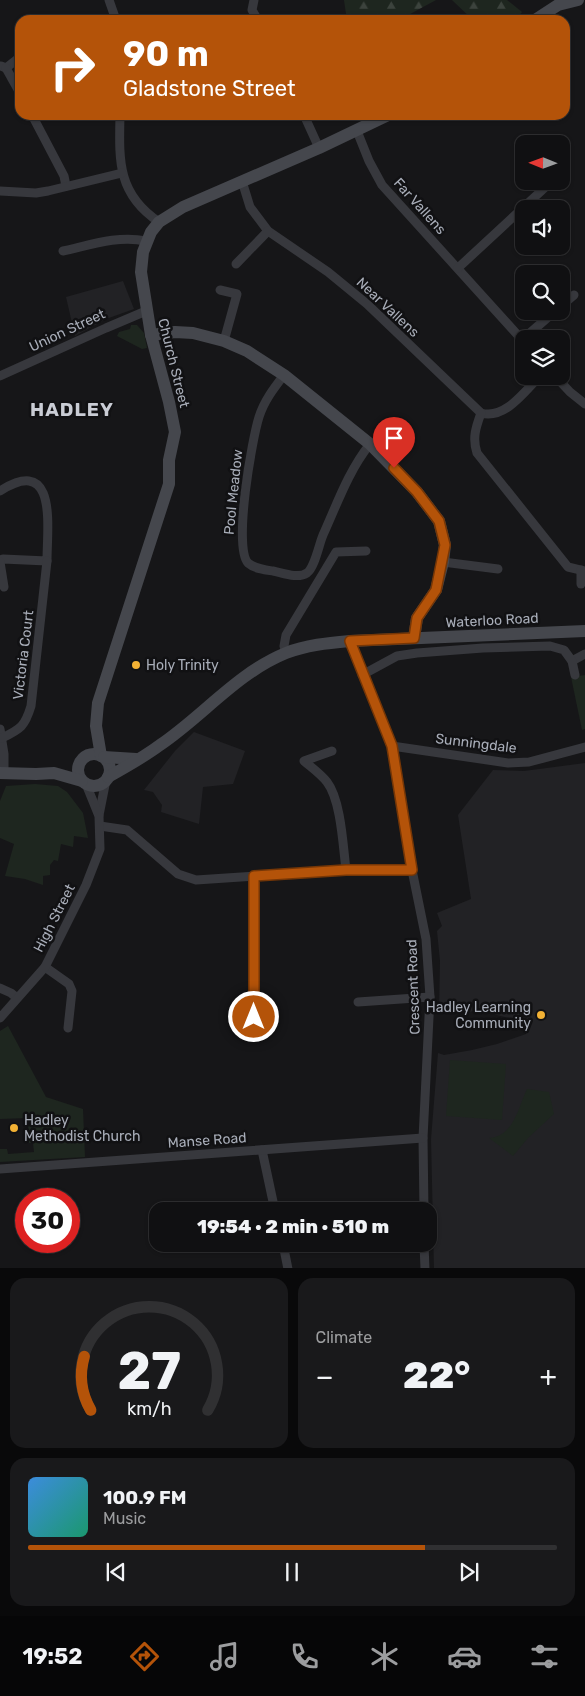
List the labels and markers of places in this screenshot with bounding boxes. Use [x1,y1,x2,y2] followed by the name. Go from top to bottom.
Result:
[373,417,415,468] pin
[146,657,219,674] place label: Holy Trinity
[130,659,142,671] marker: Holy Trinity
[426,999,531,1032] place label: Hadley Learning Community
[535,1009,547,1021] marker: Hadley Learning Community
[24,1112,140,1145] place label: Hadley Methodist Church
[8,1122,20,1134] marker: Hadley Methodist Church

